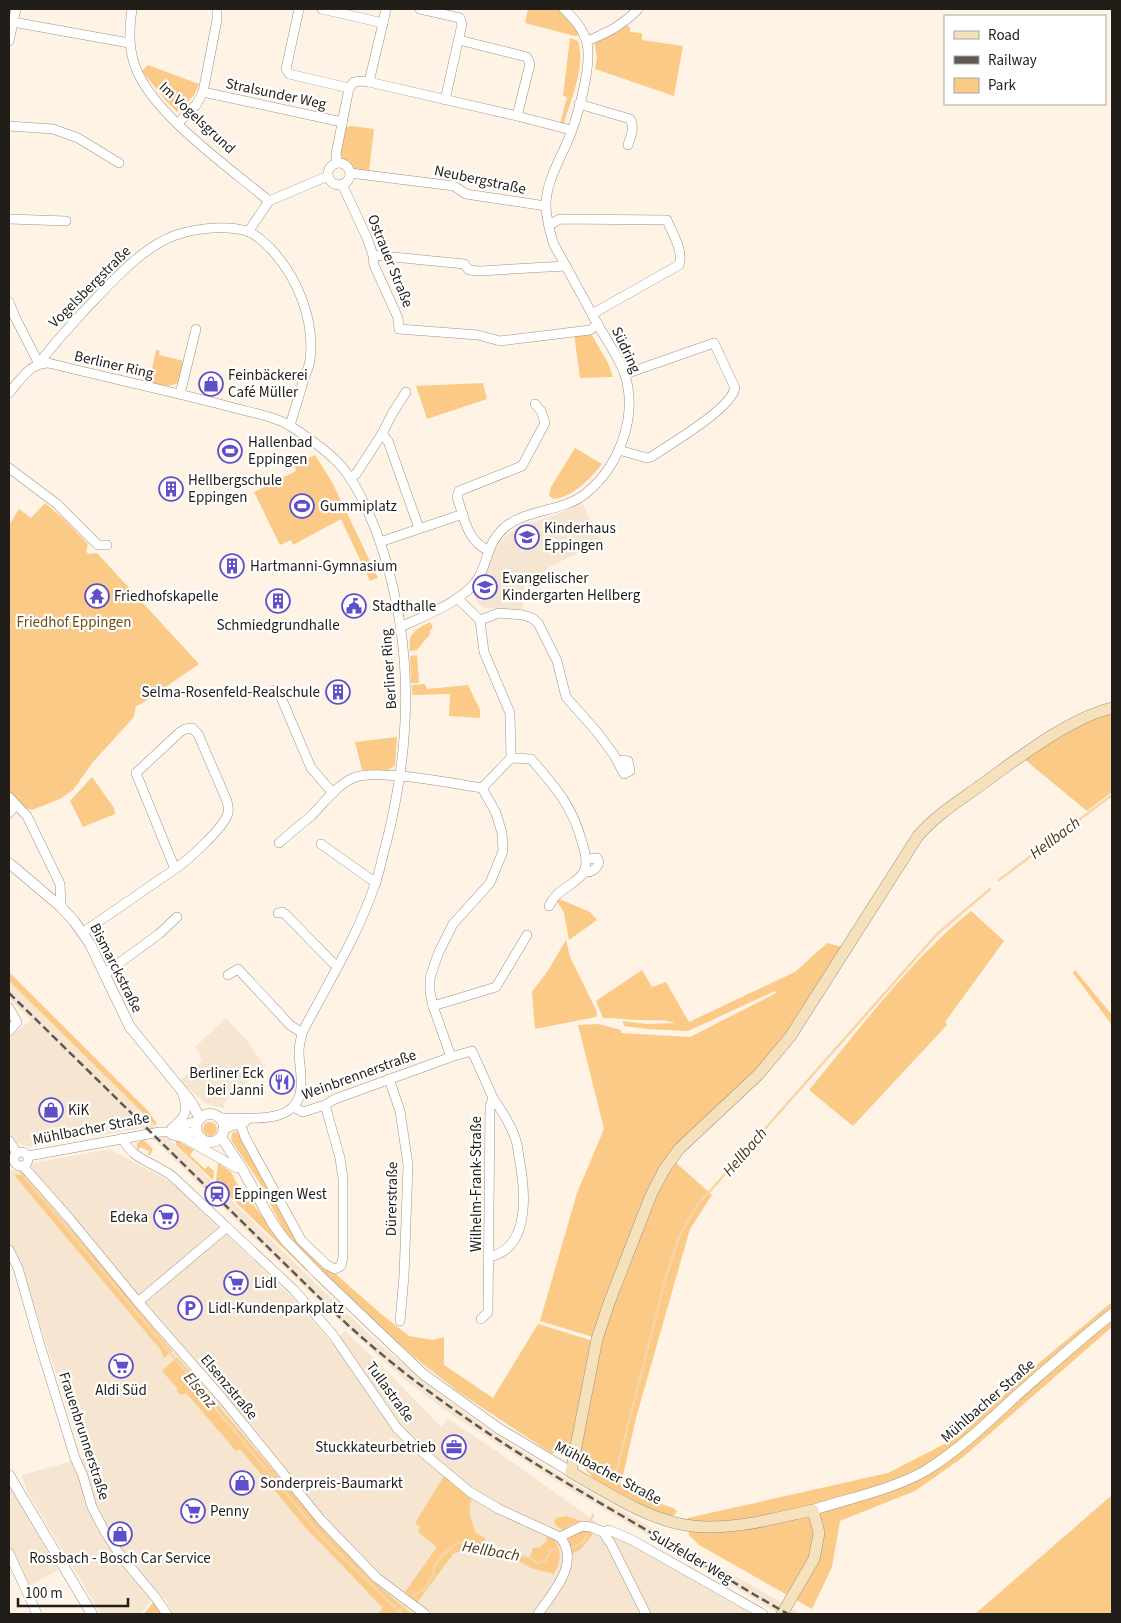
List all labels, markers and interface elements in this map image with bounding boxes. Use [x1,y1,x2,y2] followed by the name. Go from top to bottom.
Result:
[944,15,1106,105] legend
[988,25,1020,46] text: Road
[988,50,1037,71] text: Railway
[224,73,329,115] street label: Stralsunder Weg
[988,75,1017,96] text: Park
[154,77,240,159] street label: Im Vogelsgrund
[432,160,528,200] street label: Neubergstraße
[362,211,418,311] street label: Ostrauer Straße
[44,241,136,333] street label: Vogelsbergstraße
[606,323,646,377] street label: Südring
[72,346,156,384] street label: Berliner Ring
[228,365,308,403] place label: Feinbäckerei Café Müller
[198,371,224,397] shop icon: Feinbäckerei Café Müller
[248,432,313,470] place label: Hallenbad Eppingen
[217,438,243,464] sports icon: Hallenbad Eppingen
[188,470,282,508] place label: Hellbergschule Eppingen
[158,476,184,502] building icon: Hellbergschule Eppingen
[289,493,315,519] sports icon: Gummiplatz
[320,496,397,517] place label: Gummiplatz
[544,518,616,556] place label: Kinderhaus Eppingen
[514,524,540,550] school or university icon: Kinderhaus Eppingen
[219,553,245,579] building icon: Hartmanni-Gymnasium
[250,556,397,577] place label: Hartmanni-Gymnasium
[502,568,641,606] place label: Evangelischer Kindergarten Hellberg
[472,574,498,600] school or university icon: Evangelischer Kindergarten Hellberg
[84,583,110,609] temple icon: Friedhofskapelle
[114,586,218,607] place label: Friedhofskapelle
[265,588,291,614] building icon: Schmiedgrundhalle
[341,593,367,619] public building icon: Stadthalle
[372,596,436,617] place label: Stadthalle
[17,612,131,633] park label: Friedhof Eppingen
[216,615,340,636] place label: Schmiedgrundhalle
[376,628,402,710] street label: Berliner Ring
[325,679,351,705] building icon: Selma-Rosenfeld-Realschule
[141,682,320,703] place label: Selma-Rosenfeld-Realschule
[1025,812,1085,864] water label: Hellbach
[84,920,148,1016] street label: Bismarckstraße
[299,1045,419,1105] street label: Weinbrennerstraße
[189,1063,265,1101] place label: Berliner Eck bei Janni
[269,1069,295,1095] restaurant icon: Berliner Eck bei Janni
[38,1097,64,1123] shop icon: KiK
[68,1100,89,1121] place label: KiK
[31,1107,151,1151] street label: Mühlbacher Straße
[466,1116,487,1252] street label: Wilhelm-Frank-Straße
[718,1123,772,1181] water label: Hellbach
[381,1162,403,1236] street label: Dürerstraße
[204,1181,230,1207] station icon: Eppingen West
[234,1184,327,1205] place label: Eppingen West
[153,1204,179,1230] supermarket icon: Edeka
[110,1207,148,1228] place label: Edeka
[223,1270,249,1296] supermarket icon: Lidl
[254,1273,277,1294] place label: Lidl
[177,1295,203,1321] parking icon: Lidl-Kundenparkplatz
[208,1298,344,1319] place label: Lidl-Kundenparkplatz
[197,1351,261,1423] street label: Elsenzstraße
[108,1353,134,1379] supermarket icon: Aldi Süd
[936,1354,1040,1448] street label: Mühlbacher Straße
[361,1357,419,1427] street label: Tullastraße
[179,1368,221,1412] water label: Elsenz
[53,1369,115,1503] street label: Frauenbrunnerstraße
[95,1380,147,1401] place label: Aldi Süd
[441,1434,467,1460] office icon: Stuckkateurbetrieb
[551,1436,665,1510] street label: Mühlbacher Straße
[315,1437,436,1458] place label: Stuckkateurbetrieb
[229,1470,255,1496] shop icon: Sonderpreis-Baumarkt
[260,1473,403,1494] place label: Sonderpreis-Baumarkt
[180,1498,206,1524] supermarket icon: Penny
[210,1501,249,1522] place label: Penny
[107,1521,133,1547] shop icon: Rossbach - Bosch Car Service
[646,1525,737,1589] street label: Sulzfelder Weg
[460,1535,522,1567] water label: Hellbach
[29,1548,211,1569] place label: Rossbach - Bosch Car Service
[18,1576,128,1608] scale bar
[25,1583,63,1604] text: 100 m

